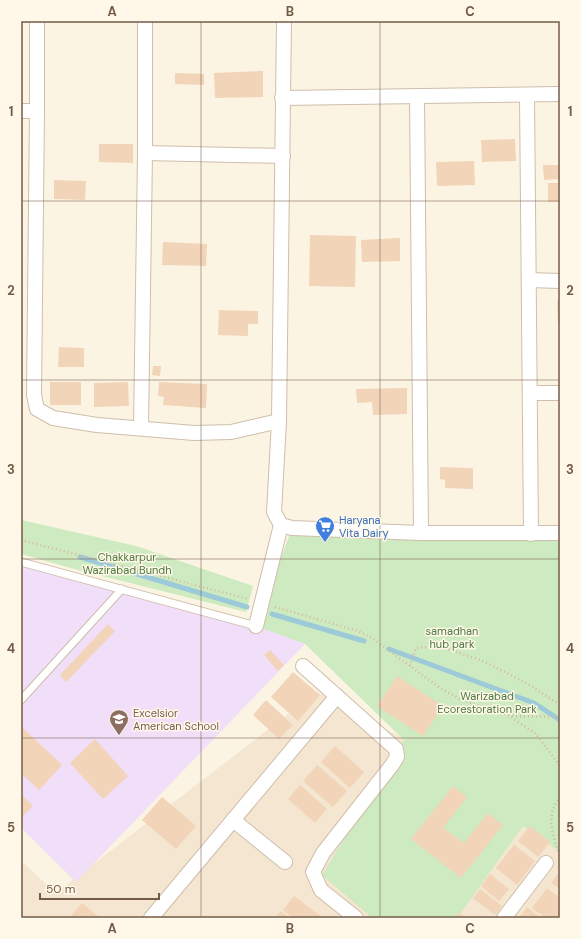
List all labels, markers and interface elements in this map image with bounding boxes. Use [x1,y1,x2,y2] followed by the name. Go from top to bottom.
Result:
[107,3,117,20] text: A
[286,3,294,20] text: B
[465,3,475,20] text: C
[9,103,13,120] text: 1
[568,103,572,120] text: 1
[7,282,15,299] text: 2
[566,282,574,299] text: 2
[7,461,15,478] text: 3
[566,461,574,478] text: 3
[339,513,389,540] place label: Haryana Vita Dairy
[314,515,336,543] supermarket icon: Haryana Vita Dairy
[83,550,172,577] park label: Chakkarpur Wazirabad Bundh
[426,624,478,651] park label: samadhan hub park
[7,640,15,657] text: 4
[566,640,574,657] text: 4
[437,689,537,716] park label: Warizabad Ecorestoration Park
[133,706,219,733] place label: Excelsior American School
[108,708,130,736] school or university icon: Excelsior American School
[7,819,15,836] text: 5
[566,819,574,836] text: 5
[40,875,159,901] scale bar
[46,881,75,897] text: 50 m
[107,920,117,937] text: A
[286,920,294,937] text: B
[465,920,475,937] text: C

